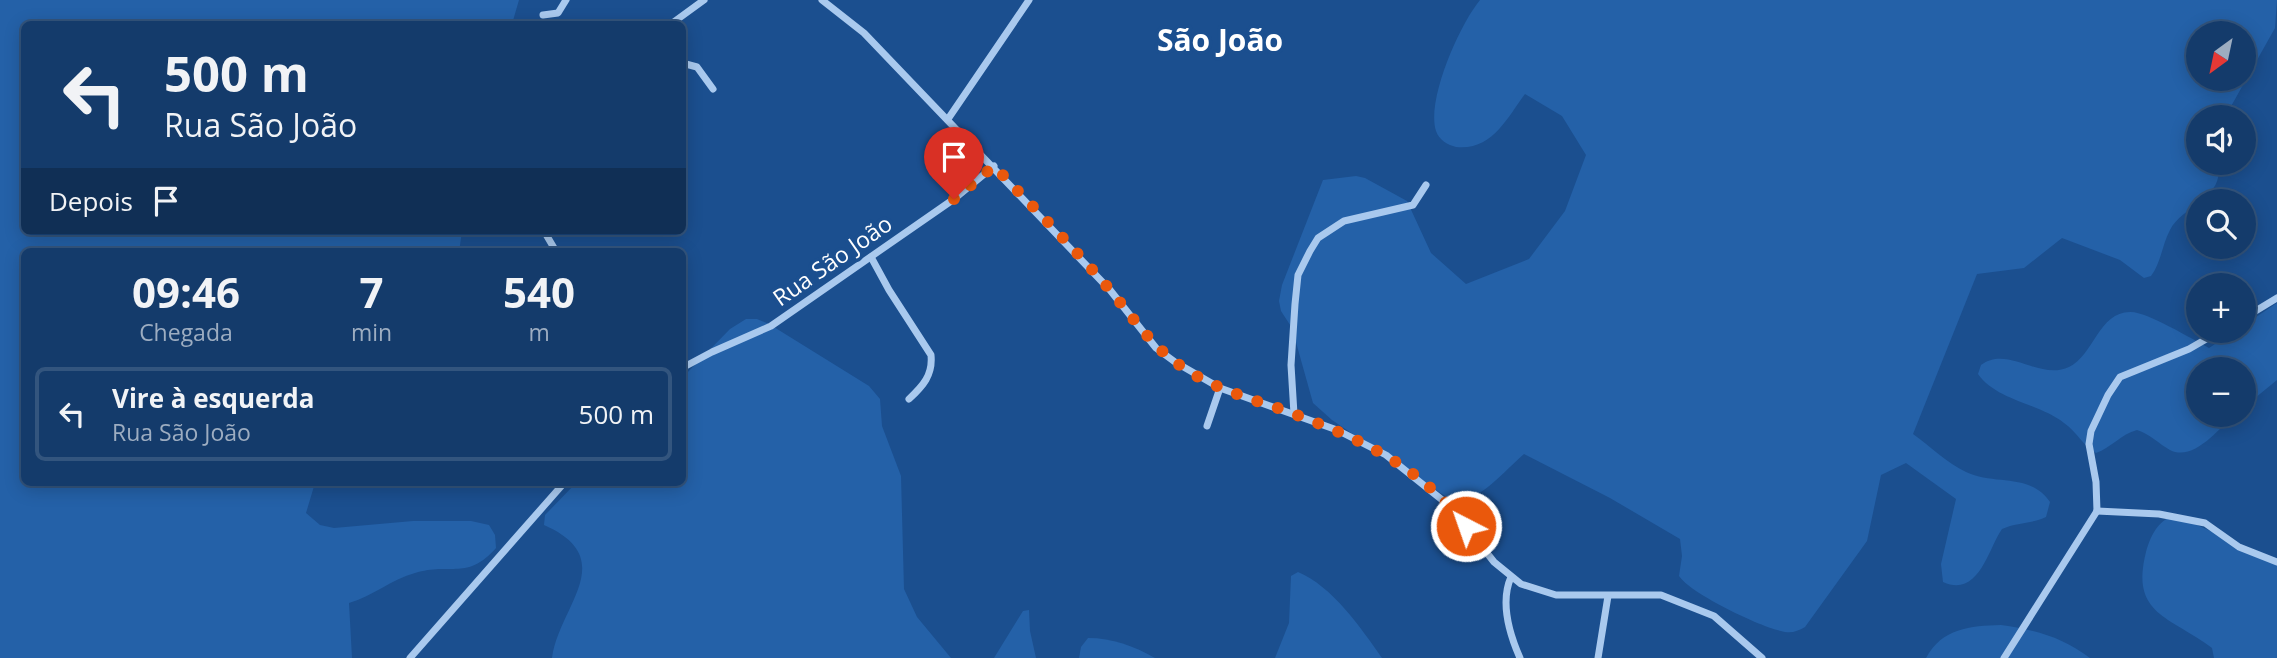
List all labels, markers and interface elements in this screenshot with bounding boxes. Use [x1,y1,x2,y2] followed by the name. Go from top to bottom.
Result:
[1157,19,1283,60] district label: São João
[2186,21,2256,91] north arrow
[2186,21,2256,427] map controls
[164,40,309,106] text: 500 m
[49,49,140,140] icon: left
[164,103,357,146] text: Rua São João
[2186,105,2256,175] button: sound
[924,127,984,199] pin
[935,138,973,176] icon: arrive
[147,182,185,220] icon: arrive
[49,183,133,219] text: Depois
[2186,189,2256,259] button: search
[766,207,898,313] street label: Rua São João
[132,263,240,320] text: 09:46
[359,263,384,320] text: 7
[503,263,575,320] text: 540
[2186,273,2256,343] button: +
[139,316,233,348] text: Chegada
[351,316,392,348] text: min
[528,316,550,348] text: m
[2186,357,2256,427] button: −
[112,380,314,416] text: Vire à esquerda
[53,395,91,433] icon: left
[579,396,654,432] text: 500 m
[112,416,251,448] text: Rua São João
[1429,489,1503,563] position arrow

